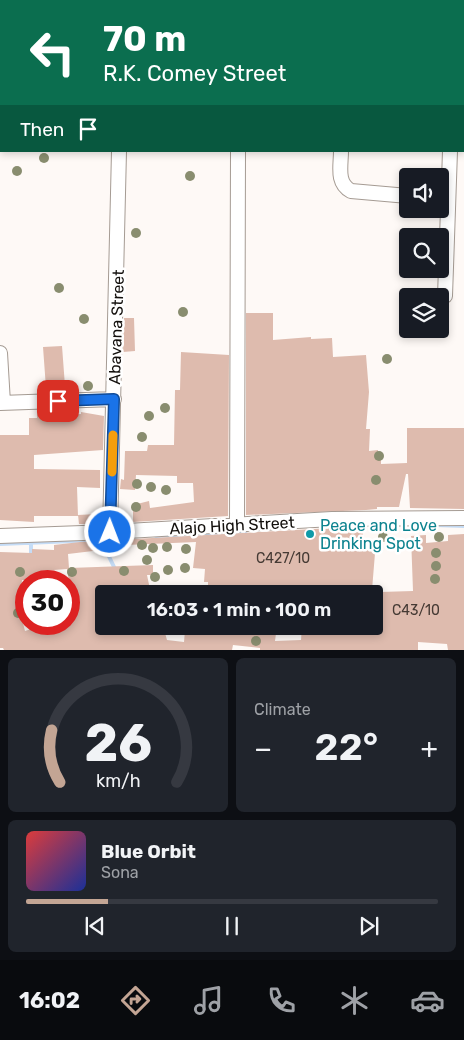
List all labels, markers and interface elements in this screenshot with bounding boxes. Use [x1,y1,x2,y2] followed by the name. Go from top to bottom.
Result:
[103,18,186,60] text: 70 m
[20,20,85,85] icon: left
[103,60,286,87] text: R.K. Comey Street
[74,115,102,143] icon: arrive
[20,118,64,141] text: Then
[399,168,449,338] map controls
[399,168,449,218] button: sound
[399,228,449,278] button: search
[105,269,128,385] street label: Abavana Street
[399,288,449,338] button: layers
[37,380,79,422] pin
[44,387,72,415] icon: arrive
[83,505,135,557] position arrow
[169,513,295,538] street label: Alajo High Street
[320,516,437,553] place label: Peace and Love Drinking Spot
[304,528,316,540] marker: Peace and Love Drinking Spot
[256,550,310,567] house number: C427/10
[15,570,80,635] speed limit sign: 30
[147,598,331,621] text: 16:03 · 1 min · 100 m
[392,602,440,619] house number: C43/10
[254,700,311,719] text: Climate
[84,712,152,774] text: 26
[315,724,378,770] text: 22°
[254,732,272,765] text: −
[421,732,438,765] text: +
[96,770,140,791] text: km/h
[101,840,196,863] text: Blue Orbit
[101,863,139,882] text: Sona
[81,912,109,940] icon: previous
[218,912,246,940] icon: pause
[355,912,383,940] icon: next
[118,983,153,1018] icon: directions
[191,983,226,1018] icon: music
[264,983,299,1018] icon: phone
[337,983,372,1018] icon: climate
[410,983,445,1018] icon: car
[19,987,80,1014] text: 16:02

